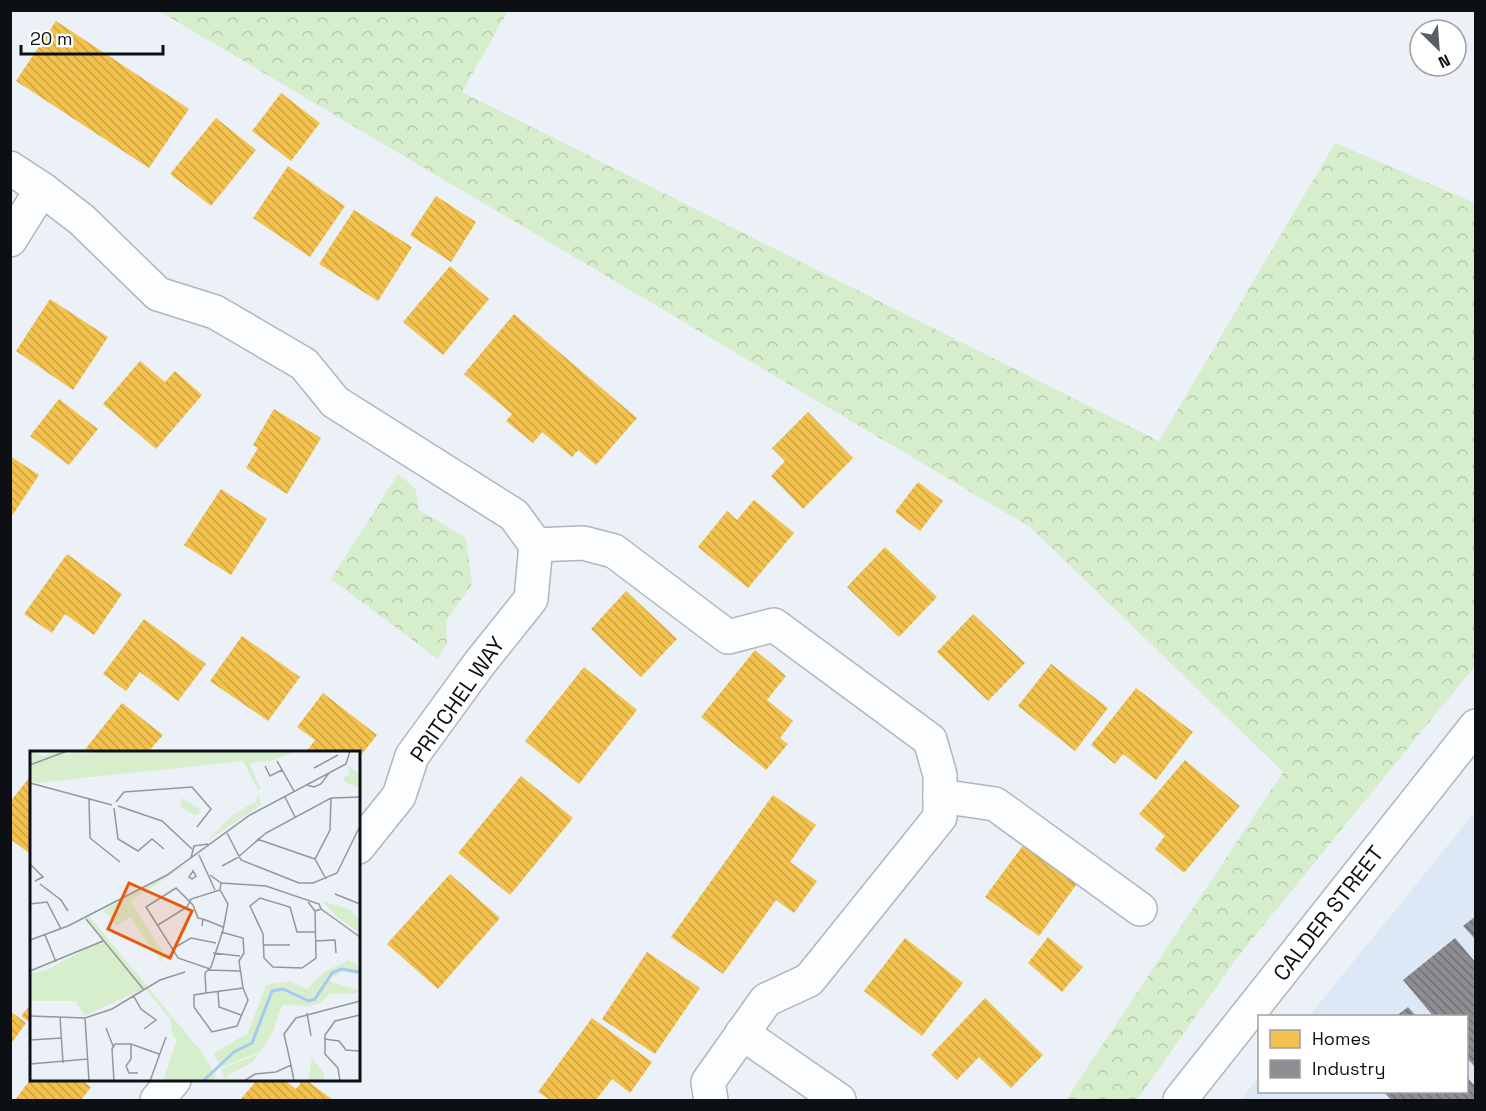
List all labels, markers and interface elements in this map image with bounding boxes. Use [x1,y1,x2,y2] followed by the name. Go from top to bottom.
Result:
[21,18,164,56] scale bar
[1408,18,1468,78] north arrow
[30,27,73,50] text: 20 m
[1435,49,1453,73] text: N
[403,630,511,767] street label: PRITCHEL WAY
[30,751,360,1081] inset map
[1267,840,1389,986] street label: CALDER STREET
[1258,1015,1468,1093] legend
[1312,1027,1371,1050] text: Homes
[1312,1057,1385,1080] text: Industry

